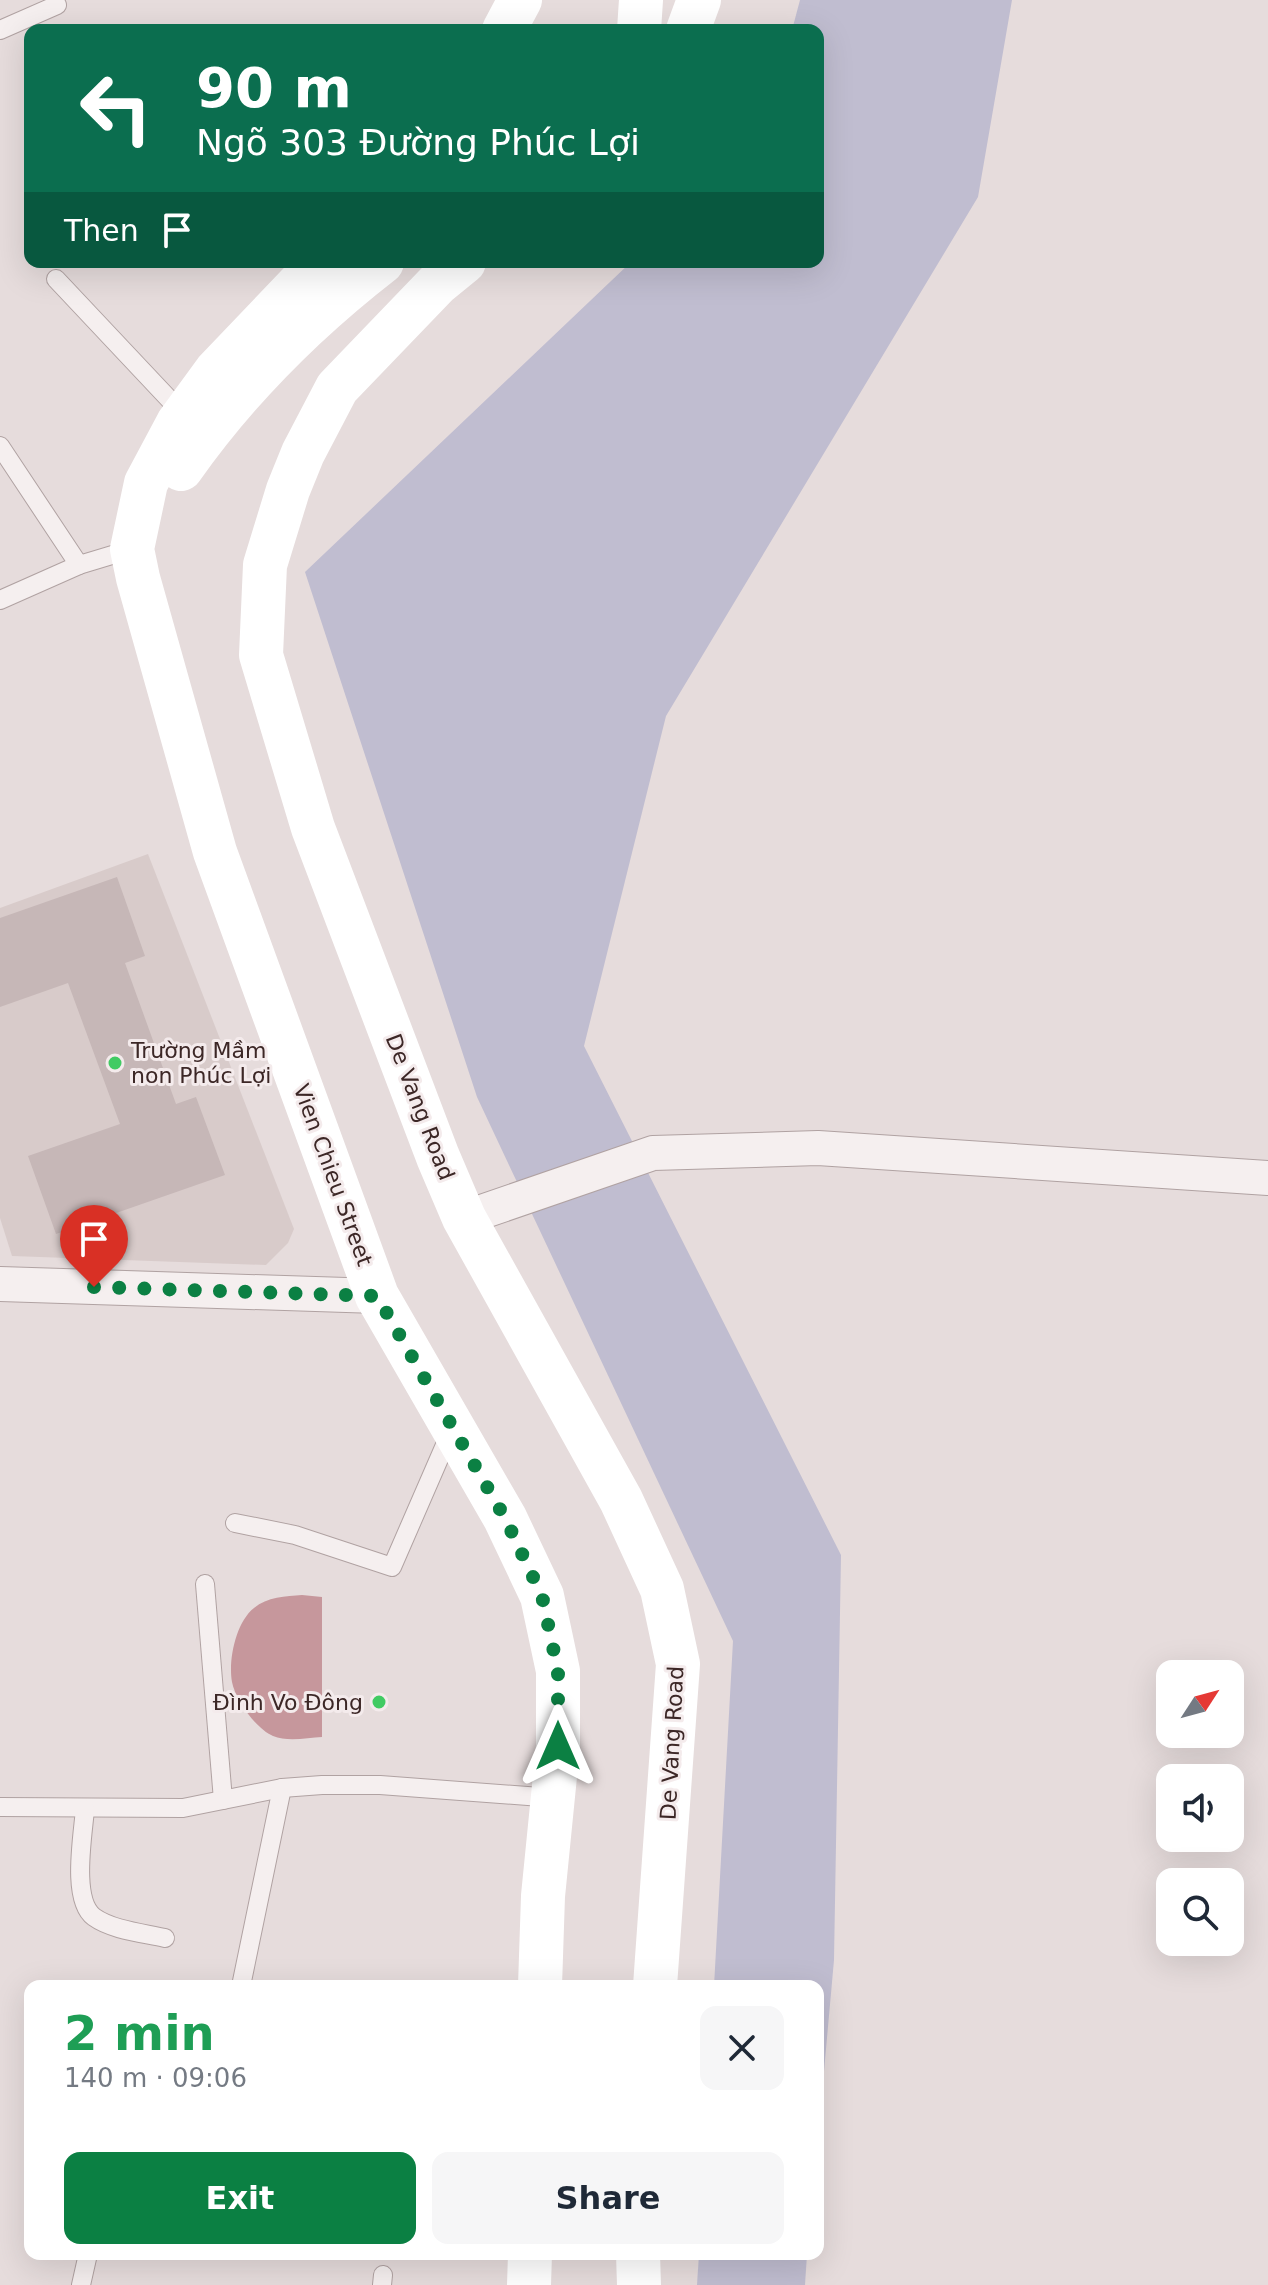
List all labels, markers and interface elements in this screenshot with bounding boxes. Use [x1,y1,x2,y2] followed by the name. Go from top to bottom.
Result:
[196,55,352,120] text: 90 m
[64,56,168,160] icon: left
[196,122,640,163] text: Ngõ 303 Đường Phúc Lợi
[155,208,199,252] icon: arrive
[64,213,139,248] text: Then
[381,1030,459,1184] street label: De Vang Road
[130,1038,271,1088] place label: Trường Mầm non Phúc Lợi
[106,1054,124,1072] marker: Trường Mầm non Phúc Lợi
[288,1081,378,1270] street label: Vien Chieu Street
[60,1205,128,1287] pin
[72,1217,116,1261] icon: arrive
[1156,1660,1244,1748] north arrow
[1156,1660,1244,1956] map controls
[655,1665,689,1821] street label: De Vang Road
[213,1690,363,1715] place label: Đình Vo Đông
[370,1693,388,1711] marker: Đình Vo Đông
[516,1704,600,1788] position arrow
[1156,1764,1244,1852] button: sound
[1156,1868,1244,1956] button: search
[64,2005,215,2061] text: 2 min
[700,2006,784,2090] button: close
[64,2063,247,2093] text: 140 m · 09:06
[64,2152,416,2244] button: Exit
[432,2152,784,2244] button: Share

